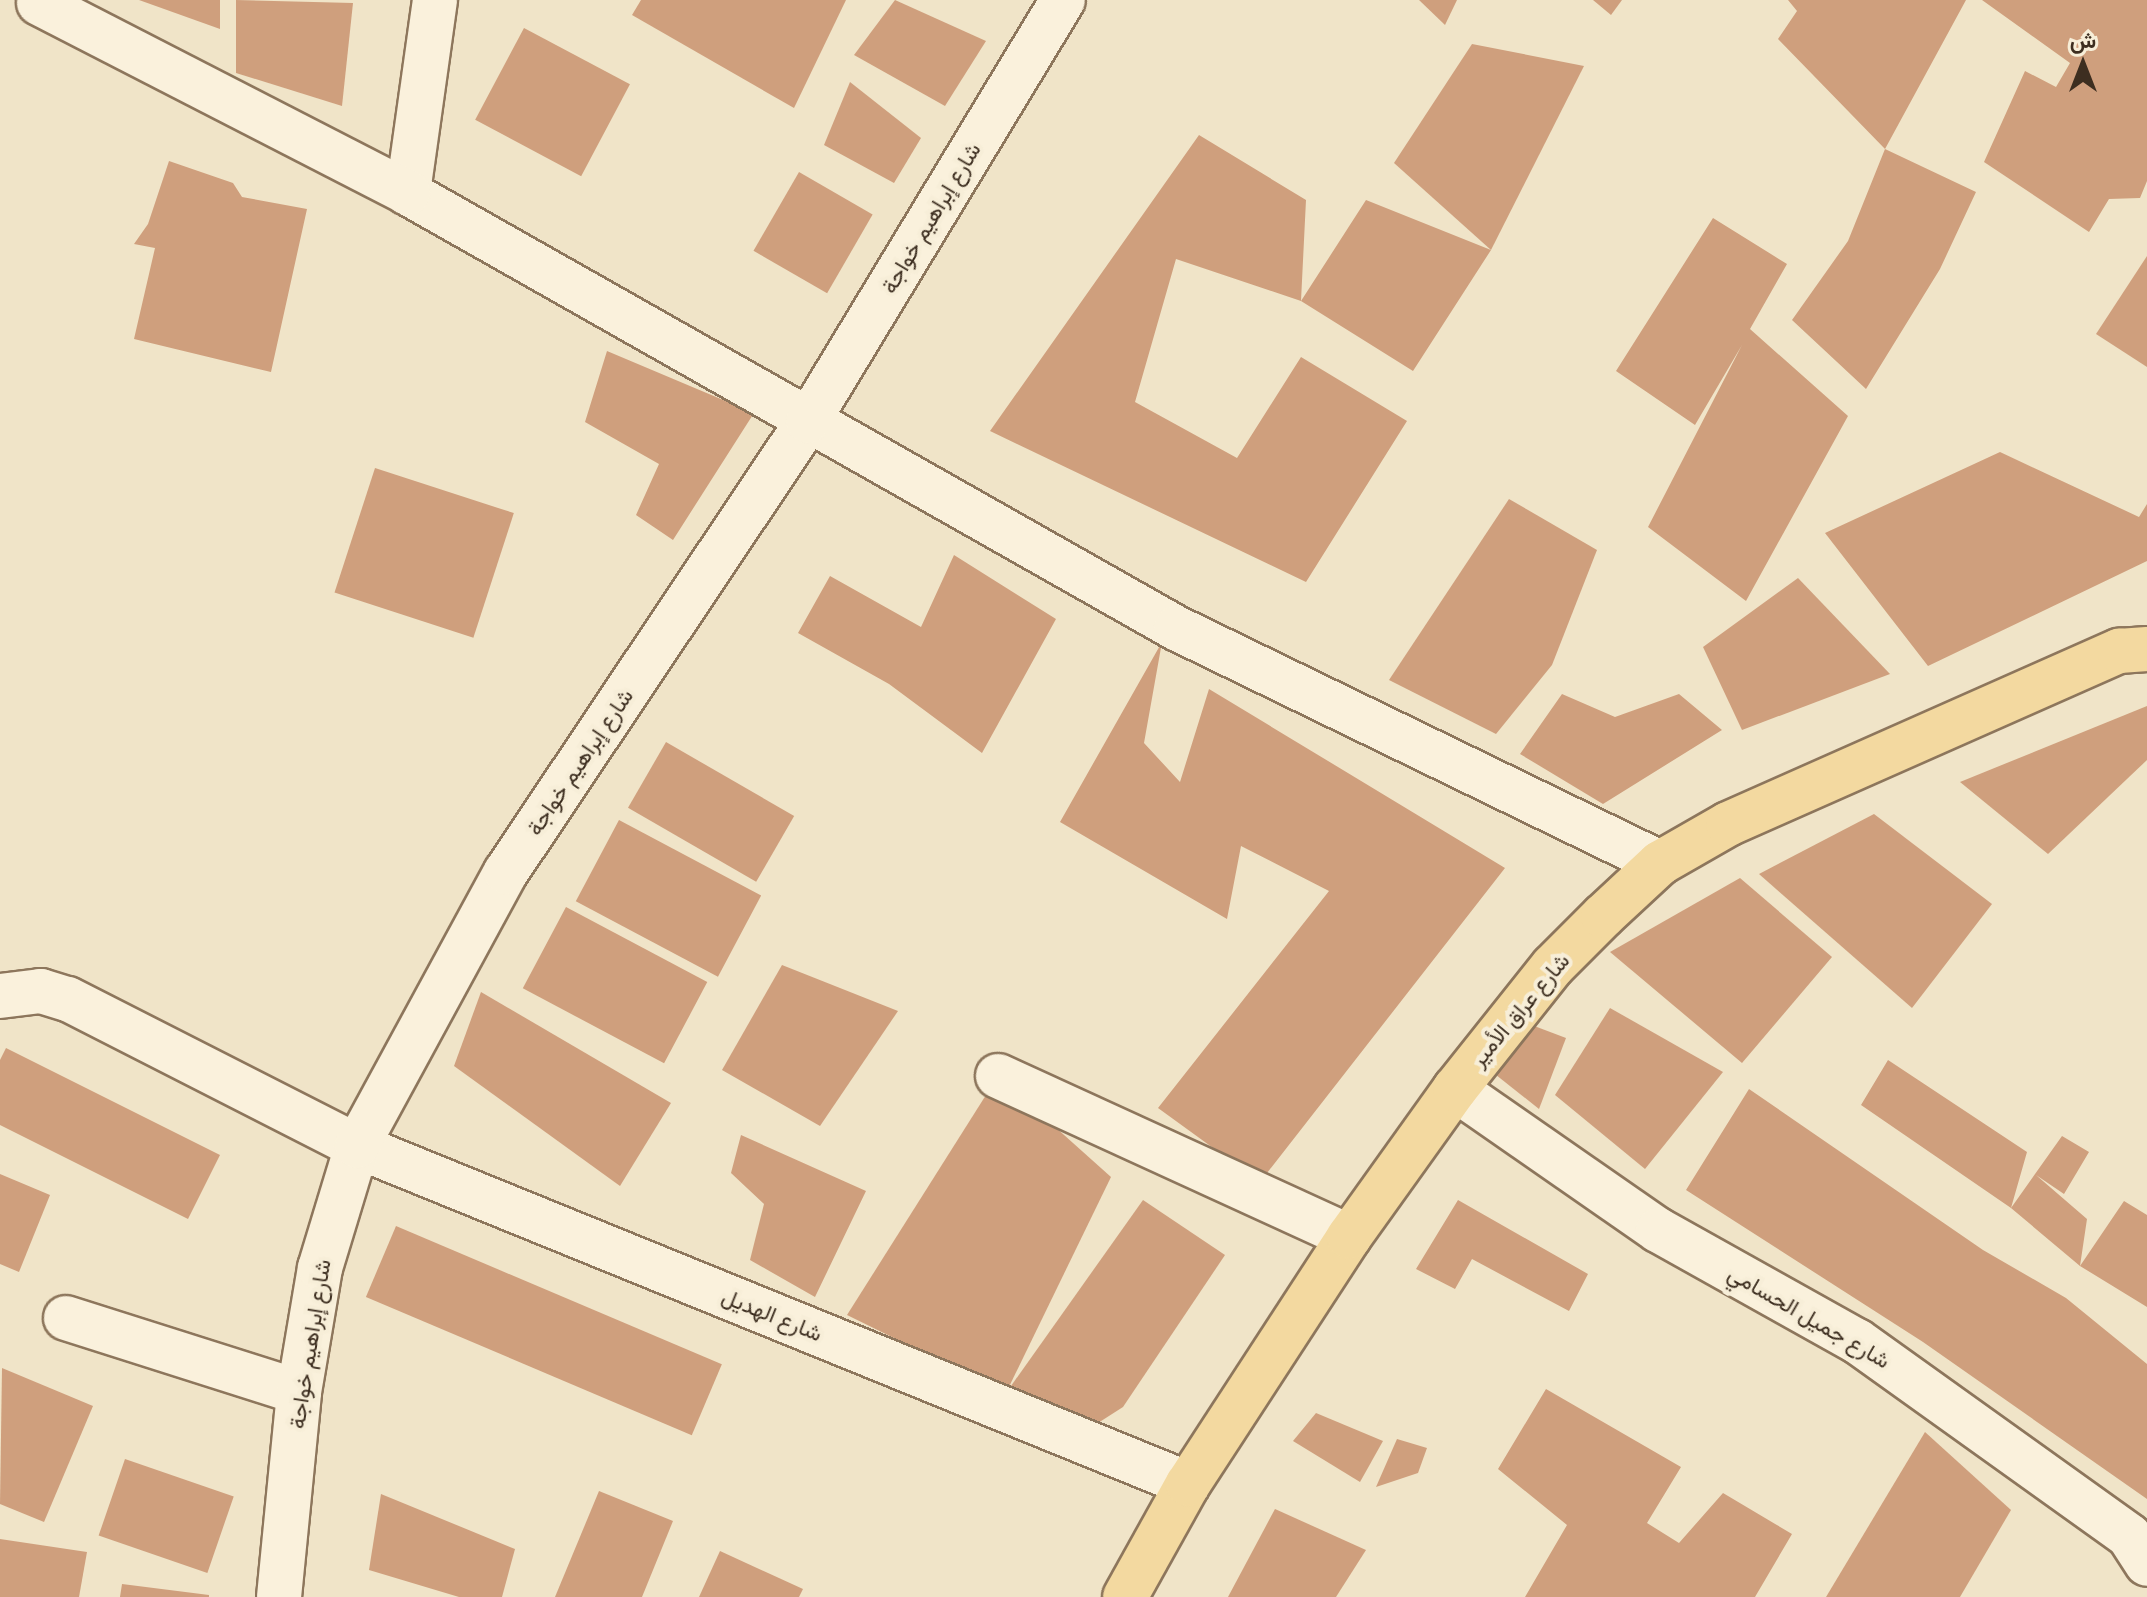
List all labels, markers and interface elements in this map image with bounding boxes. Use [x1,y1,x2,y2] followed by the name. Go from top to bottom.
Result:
[2043,24,2123,104] north arrow
[2070,25,2096,55] text: ش
[876,138,986,298] street label: شارع إبراهيم خواجة
[521,684,639,840] street label: شارع إبراهيم خواجة
[1465,948,1575,1072] street label: شارع عراق الأمير
[284,1257,336,1431] street label: شارع إبراهيم خواجة
[1723,1260,1895,1374] street label: شارع جميل الحسامي
[718,1283,826,1347] street label: شارع الهديل

